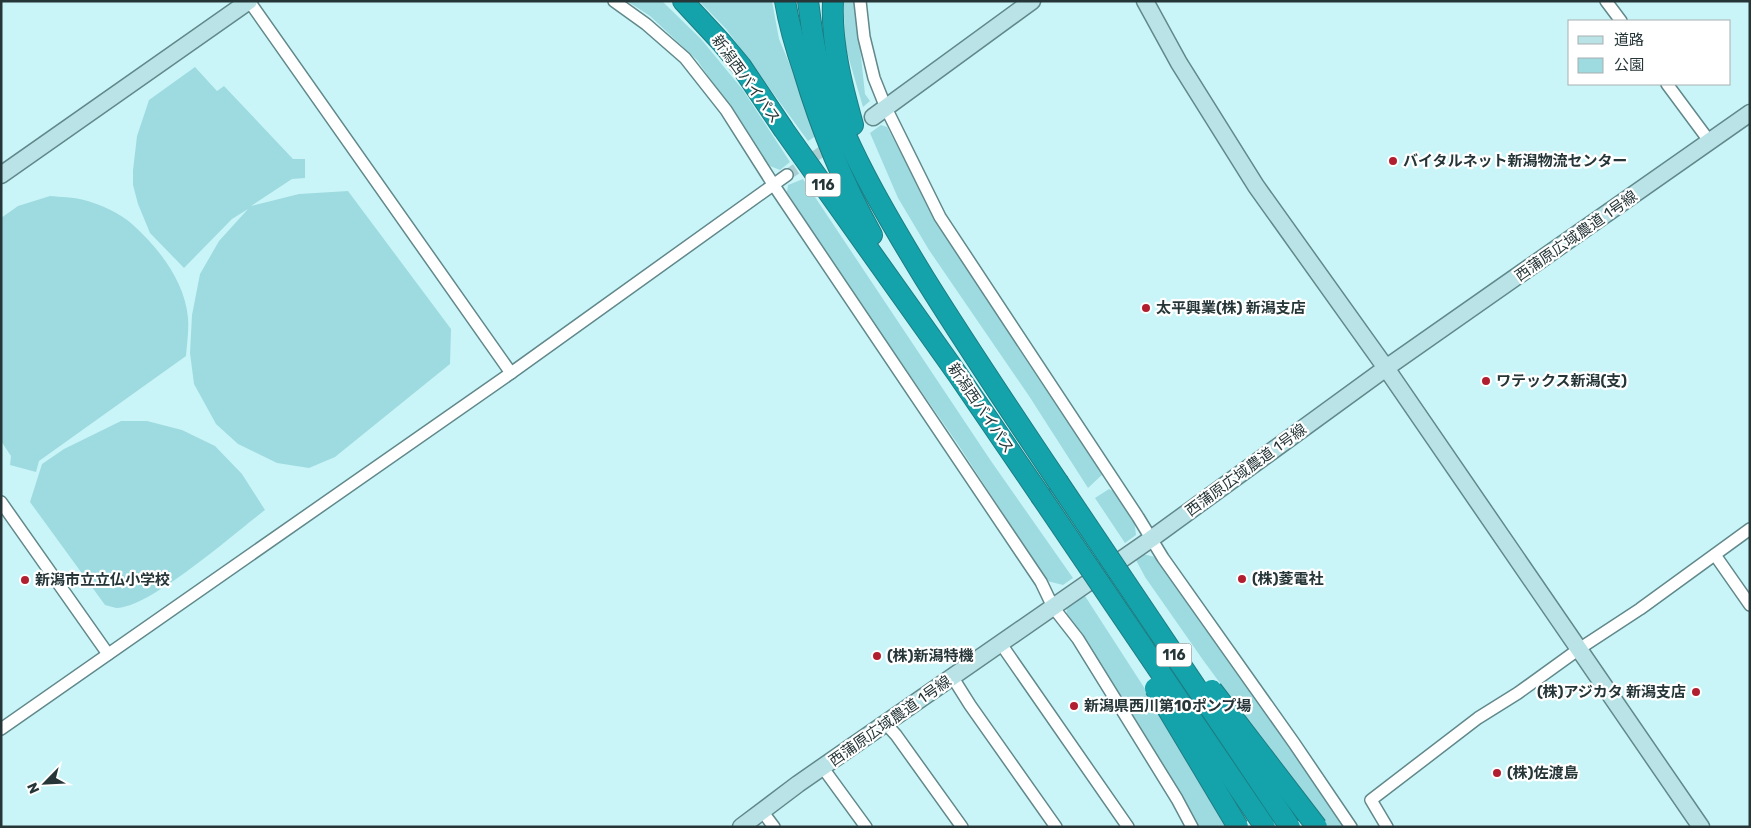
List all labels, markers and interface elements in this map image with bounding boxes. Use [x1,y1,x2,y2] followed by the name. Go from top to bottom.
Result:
[1568,20,1731,85] legend
[708,31,784,127] street label: 新潟西バイパス
[1614,31,1644,49] text: 道路
[1614,56,1644,74] text: 公園
[1403,152,1627,170] place label: バイタルネット新潟物流センター
[1387,155,1399,167] marker: バイタルネット新潟物流センター
[806,174,840,196] road number: 116
[1511,187,1641,285] street label: 西蒲原広域農道 1号線
[1156,299,1306,317] place label: 太平興業(株) 新潟支店
[1140,302,1152,314] marker: 太平興業(株) 新潟支店
[944,360,1018,456] street label: 新潟西バイパス
[1496,372,1627,390] place label: ワテックス新潟(支)
[1480,375,1492,387] marker: ワテックス新潟(支)
[1182,420,1310,520] street label: 西蒲原広域農道 1号線
[1252,570,1324,588] place label: (株)菱電社
[35,571,170,589] place label: 新潟市立立仏小学校
[1236,573,1248,585] marker: (株)菱電社
[19,574,31,586] marker: 新潟市立立仏小学校
[1156,644,1192,666] road number: 116
[887,647,974,665] place label: (株)新潟特機
[871,650,883,662] marker: (株)新潟特機
[825,672,955,770] street label: 西蒲原広域農道 1号線
[1537,683,1686,701] place label: (株)アジカタ 新潟支店
[1690,686,1702,698] marker: (株)アジカタ 新潟支店
[1084,697,1251,715] place label: 新潟県西川第10ポンプ場
[1068,700,1080,712] marker: 新潟県西川第10ポンプ場
[20,758,70,808] north arrow
[1507,764,1579,782] place label: (株)佐渡島
[1491,767,1503,779] marker: (株)佐渡島
[24,780,43,796] text: N

